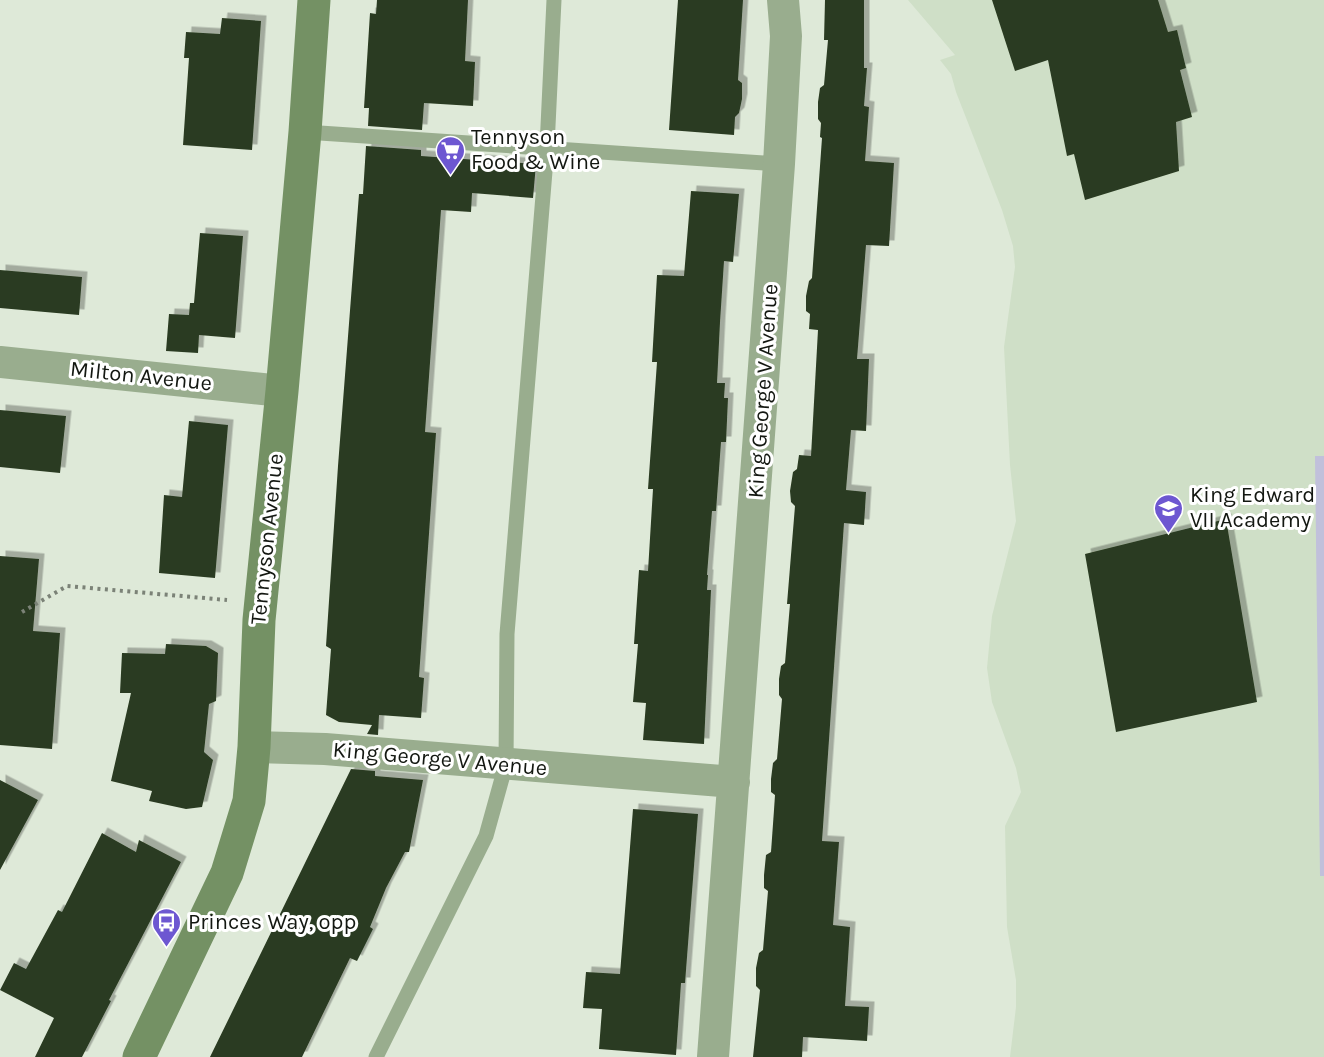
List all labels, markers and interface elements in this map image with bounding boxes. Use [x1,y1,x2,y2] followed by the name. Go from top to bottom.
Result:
[471,124,600,175] place label: Tennyson Food & Wine
[434,134,466,176] supermarket icon: Tennyson Food & Wine
[743,283,783,499] street label: King George V Avenue
[69,356,213,396] street label: Milton Avenue
[245,452,289,626] street label: Tennyson Avenue
[1190,482,1315,533] place label: King Edward VII Academy
[1153,492,1185,534] school or university icon: King Edward VII Academy
[332,737,548,781] street label: King George V Avenue
[151,906,183,948] bus stop icon: Princes Way, opp
[188,909,356,935] place label: Princes Way, opp

